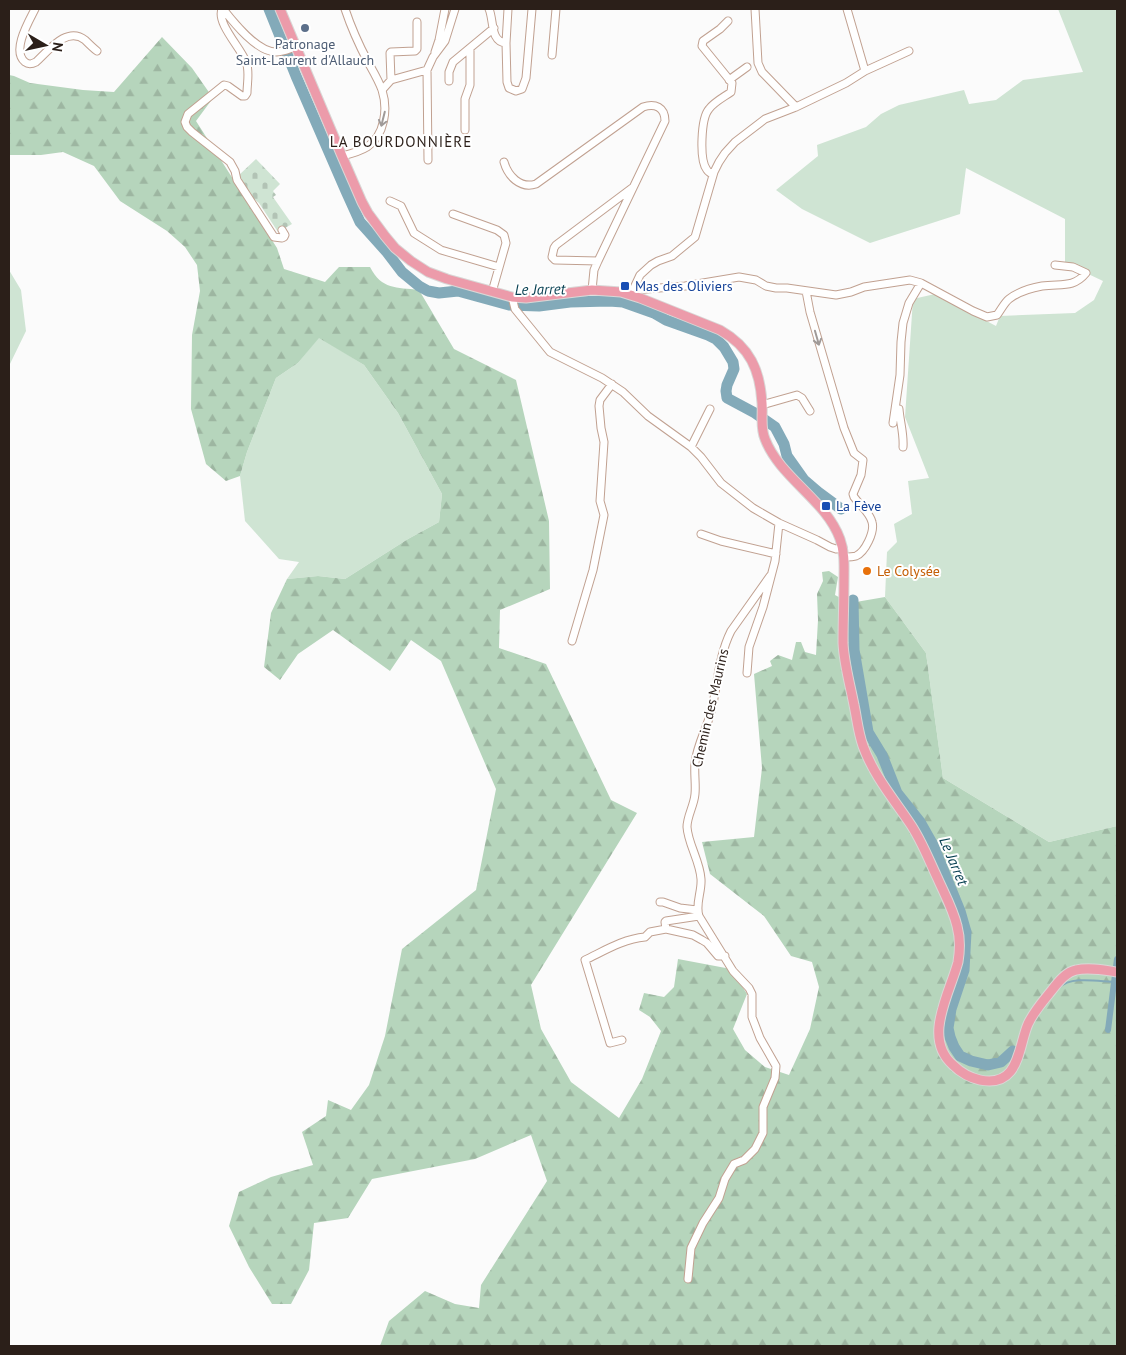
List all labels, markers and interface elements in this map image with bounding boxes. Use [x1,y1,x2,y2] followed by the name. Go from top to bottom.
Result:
[20,20,70,70] north arrow
[299,22,311,34] marker: Patronage Saint-Laurent d'Allauch
[236,35,374,69] place label: Patronage Saint-Laurent d'Allauch
[48,41,67,53] text: N
[378,110,387,126] one-way arrow
[330,132,472,151] district label: LA BOURDONNIÈRE
[635,277,733,295] place label: Mas des Oliviers
[514,279,567,299] water label: Le Jarret
[619,280,631,292] marker: Mas des Oliviers
[813,329,823,345] one-way arrow
[836,497,881,515] place label: La Fève
[820,500,832,512] marker: La Fève
[877,562,940,580] place label: Le Colysée
[861,565,873,577] marker: Le Colysée
[688,647,732,769] street label: Chemin des Maurins
[935,834,973,889] water label: Le Jarret

